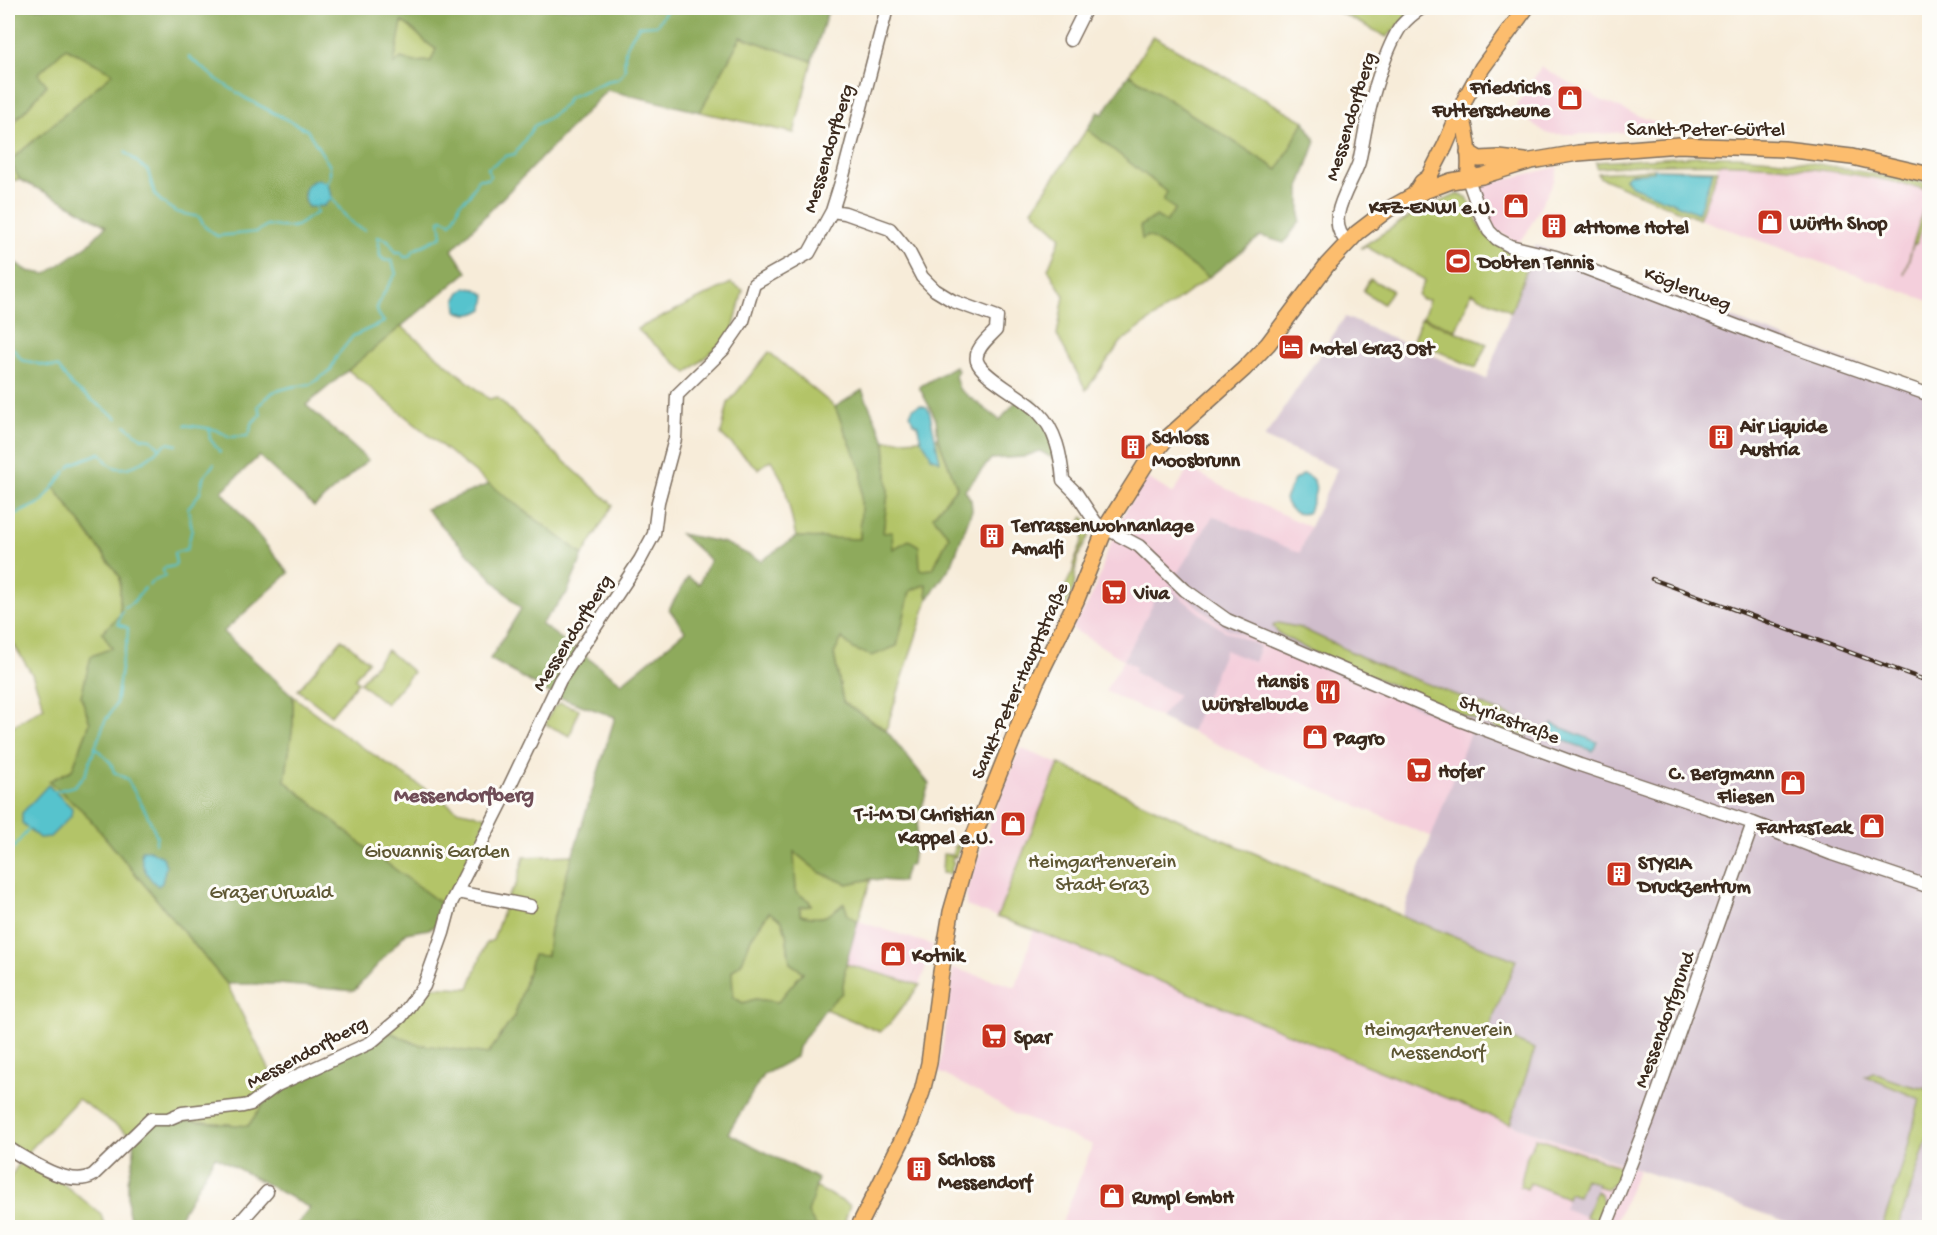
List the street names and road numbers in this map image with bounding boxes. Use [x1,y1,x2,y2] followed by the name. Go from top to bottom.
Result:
[1322,50,1383,184] street label: Messendorfberg
[800,82,861,216] street label: Messendorfberg
[1627,120,1785,143] street label: Sankt-Peter-Gürtel
[1640,263,1734,317] street label: Köglerweg
[529,571,619,697] street label: Messendorfberg
[967,579,1075,783] street label: Sankt-Peter-Hauptstraße
[1455,692,1563,751] street label: Styriastraße
[1631,947,1702,1091] street label: Messendorfgrund
[243,1013,372,1096] street label: Messendorfberg

